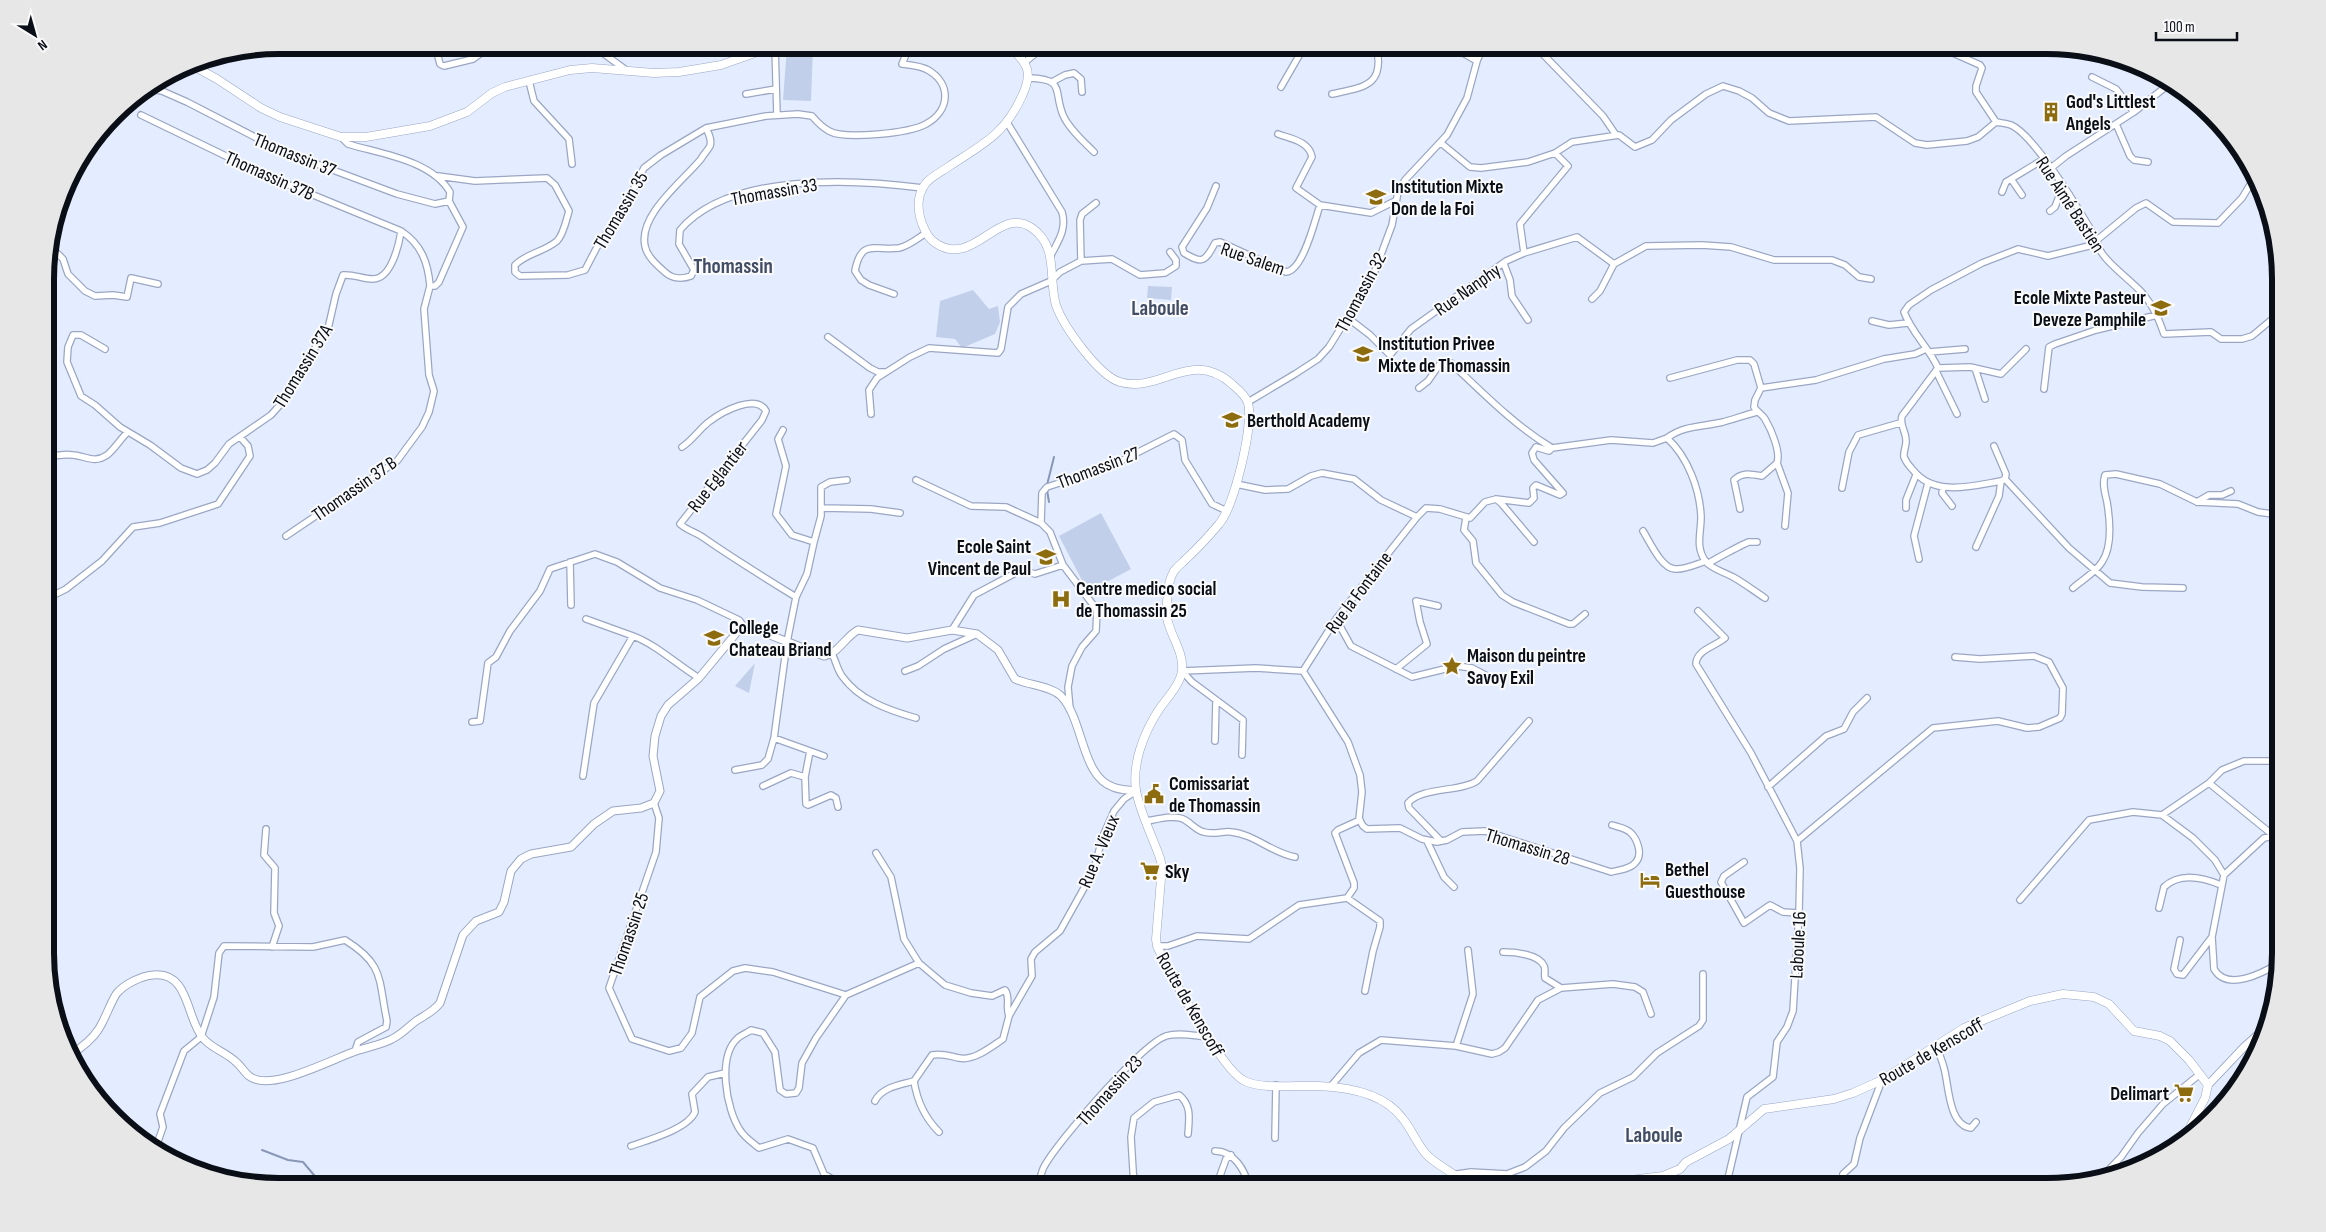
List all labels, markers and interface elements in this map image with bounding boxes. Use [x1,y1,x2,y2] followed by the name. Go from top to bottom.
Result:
[10,10,60,60] north arrow
[2156,10,2237,42] scale bar
[2164,18,2195,37] text: 100 m
[34,36,51,54] text: N
[2065,91,2156,136] place label: God's Littlest Angels
[2040,101,2062,123] building icon: God's Littlest Angels
[250,128,339,182] street label: Thomassin 37
[221,146,318,206] street label: Thomassin 37B
[2030,153,2109,257] street label: Rue Aimé Bastien
[589,168,653,254] street label: Thomassin 35
[729,174,819,211] street label: Thomassin 33
[1391,176,1503,221] place label: Institution Mixte Don de la Foi
[1365,186,1387,208] school or university icon: Institution Mixte Don de la Foi
[1217,238,1288,281] street label: Rue Salem
[1331,249,1392,337] street label: Thomassin 32
[693,254,773,279] district label: Thomassin
[1430,259,1506,321] street label: Rue Nanphy
[2014,287,2146,332] place label: Ecole Mixte Pasteur Deveze Pamphile
[1131,296,1189,321] district label: Laboule
[2150,297,2172,319] school or university icon: Ecole Mixte Pasteur Deveze Pamphile
[268,320,339,413] street label: Thomassin 37A
[1378,333,1510,378] place label: Institution Privee Mixte de Thomassin
[1352,343,1374,365] school or university icon: Institution Privee Mixte de Thomassin
[1221,409,1243,431] school or university icon: Berthold Academy
[1247,410,1370,433] place label: Berthold Academy
[683,436,754,517] street label: Rue Eglantier
[1054,442,1143,495] street label: Thomassin 27
[308,452,402,527] street label: Thomassin 37 B
[928,536,1031,581] place label: Ecole Saint Vincent de Paul
[1035,546,1057,568] school or university icon: Ecole Saint Vincent de Paul
[1321,547,1397,638] street label: Rue la Fontaine
[1076,578,1216,623] place label: Centre medico social de Thomassin 25
[1050,588,1072,610] hospital icon: Centre medico social de Thomassin 25
[729,617,832,662] place label: College Chateau Briand
[703,627,725,649] school or university icon: College Chateau Briand
[1467,645,1586,690] place label: Maison du peintre Savoy Exil
[1441,655,1463,677] place icon: Maison du peintre Savoy Exil
[1169,773,1260,818] place label: Comissariat de Thomassin
[1143,783,1165,805] public building icon: Comissariat de Thomassin
[1074,812,1125,892] street label: Rue A. Vieux
[1482,824,1573,871] street label: Thomassin 28
[1665,859,1745,904] place label: Bethel Guesthouse
[1139,860,1161,882] supermarket icon: Sky
[1165,861,1190,884] place label: Sky
[1639,869,1661,891] hotel icon: Bethel Guesthouse
[604,890,654,979] street label: Thomassin 25
[1785,911,1812,979] street label: Laboule 16
[1151,949,1229,1061] street label: Route de Kenscoff
[1876,1013,1988,1091] street label: Route de Kenscoff
[1072,1051,1148,1131] street label: Thomassin 23
[2173,1082,2195,1104] supermarket icon: Delimart
[2110,1083,2169,1106] place label: Delimart
[1625,1123,1683,1148] district label: Laboule

